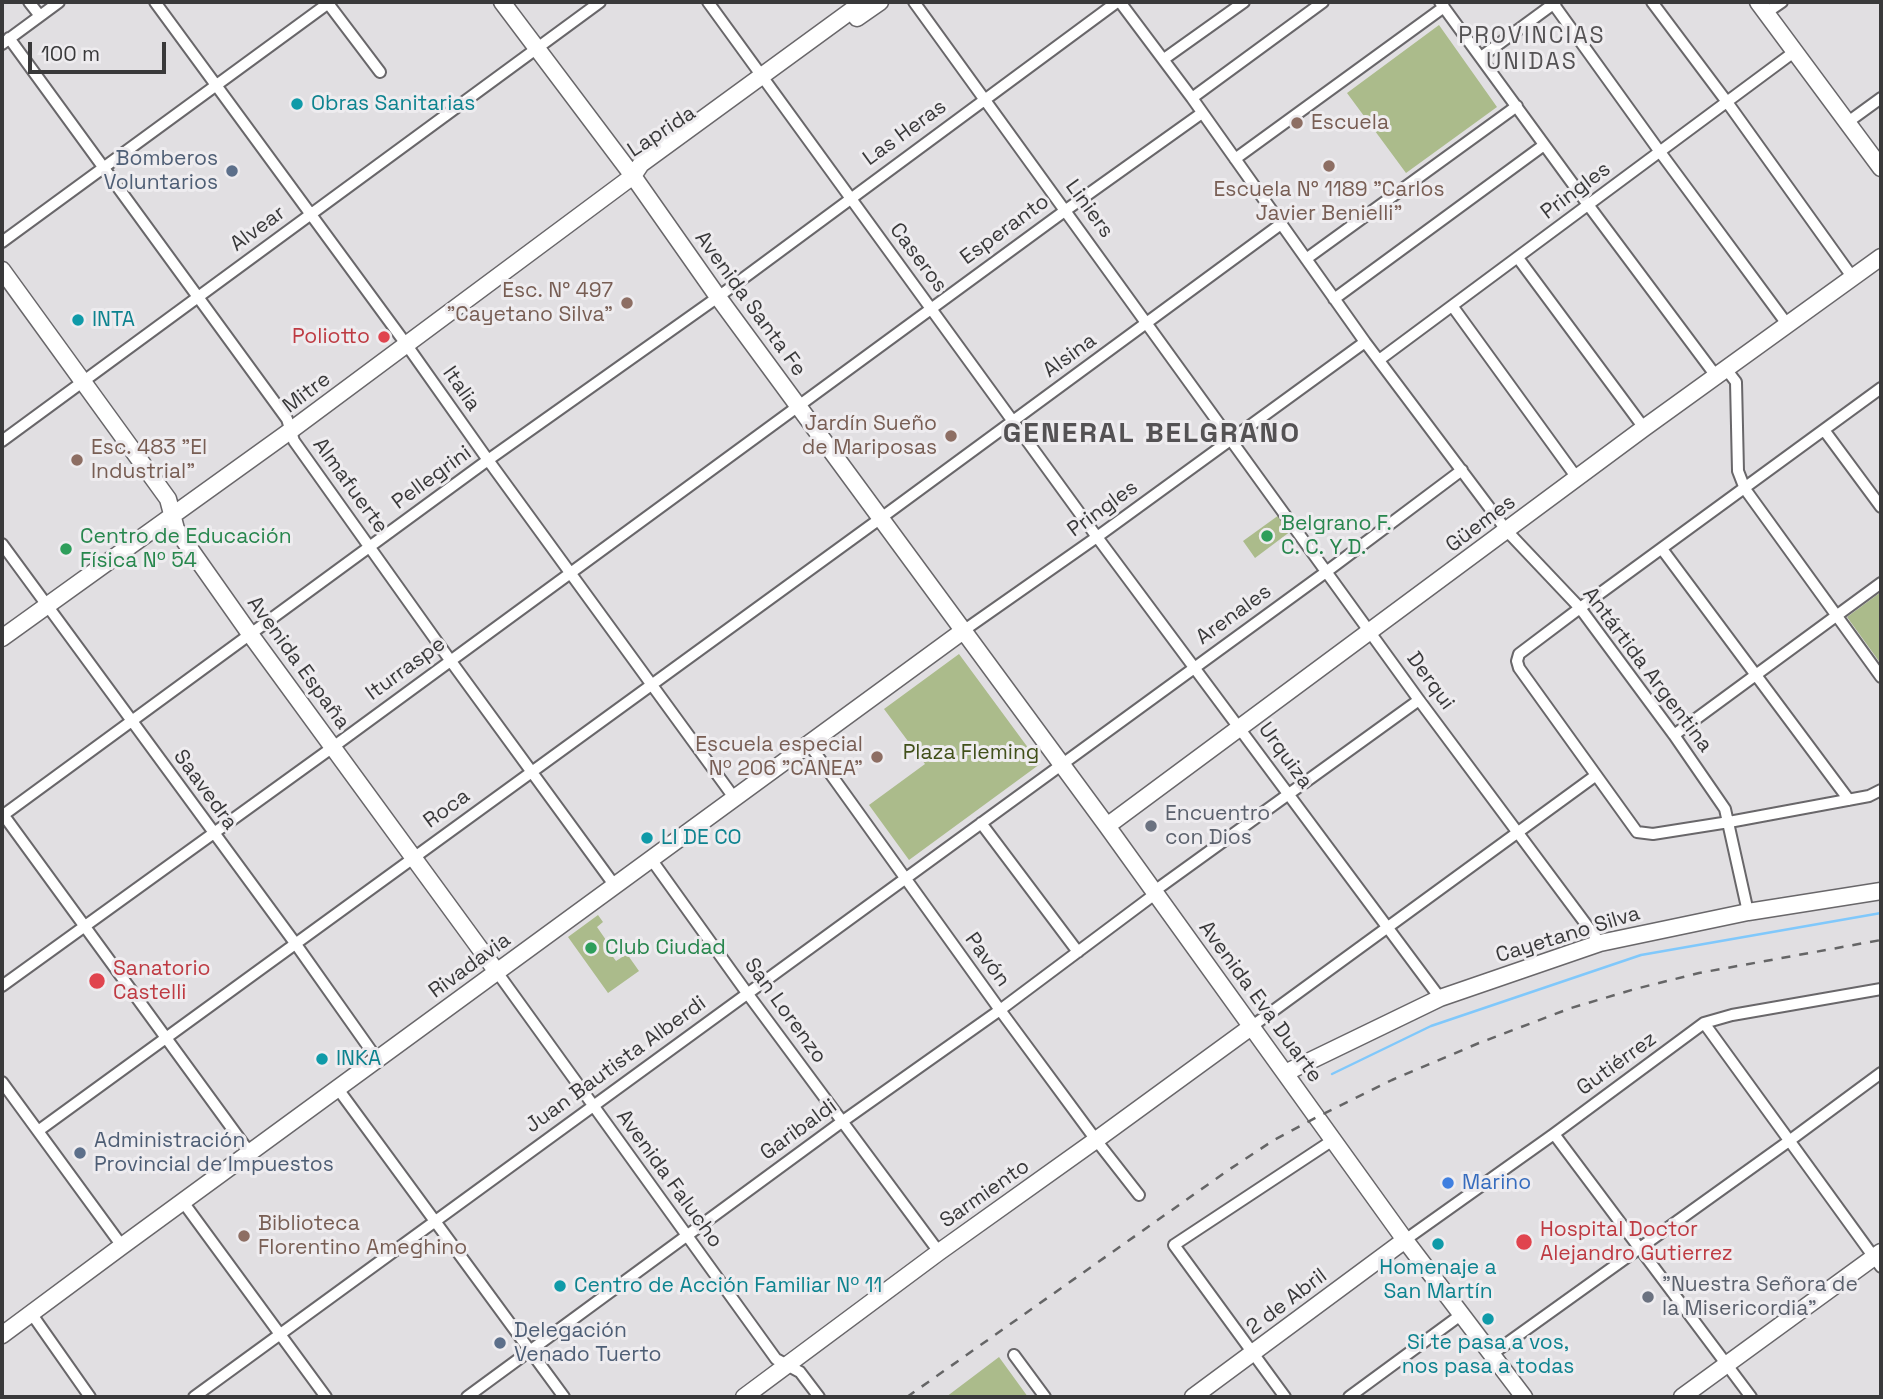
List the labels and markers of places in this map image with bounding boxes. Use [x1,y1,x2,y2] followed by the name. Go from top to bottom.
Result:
[311,91,475,117] place label: Obras Sanitarias
[289,96,305,112] marker: Obras Sanitarias
[1311,110,1389,136] place label: Escuela
[1289,115,1305,131] marker: Escuela
[103,146,218,196] place label: Bomberos Voluntarios
[1321,158,1337,174] marker: Escuela N° 1189 "Carlos Javier Benielli"
[224,163,240,179] marker: Bomberos Voluntarios
[1214,177,1444,227] place label: Escuela N° 1189 "Carlos Javier Benielli"
[447,278,613,328] place label: Esc. N° 497 "Cayetano Silva"
[619,295,635,311] marker: Esc. N° 497 "Cayetano Silva"
[92,307,135,333] place label: INTA
[70,312,86,328] marker: INTA
[292,324,370,350] place label: Poliotto
[376,329,392,345] marker: Poliotto
[802,411,937,461] place label: Jardín Sueño de Mariposas
[943,428,959,444] marker: Jardín Sueño de Mariposas
[91,435,207,485] place label: Esc. 483 "El Industrial"
[69,452,85,468] marker: Esc. 483 "El Industrial"
[1281,511,1392,561] place label: Belgrano F. C. C. Y D.
[80,524,292,574] place label: Centro de Educación Física Nº 54
[1259,528,1275,544] marker: Belgrano F. C. C. Y D.
[58,541,74,557] marker: Centro de Educación Física Nº 54
[695,732,863,782] place label: Escuela especial Nº 206 "CANEA"
[869,749,885,765] marker: Escuela especial Nº 206 "CANEA"
[1165,801,1270,851] place label: Encuentro con Dios
[1143,818,1159,834] marker: Encuentro con Dios
[661,825,742,851] place label: LI DE CO
[639,830,655,846] marker: LI DE CO
[605,935,726,961] place label: Club Ciudad
[583,940,599,956] marker: Club Ciudad
[113,956,211,1006] place label: Sanatorio Castelli
[87,971,107,991] marker: Sanatorio Castelli
[336,1046,381,1072] place label: INKA
[314,1051,330,1067] marker: INKA
[94,1128,334,1178] place label: Administración Provincial de Impuestos
[72,1145,88,1161] marker: Administración Provincial de Impuestos
[1462,1170,1531,1196] place label: Marino
[1440,1175,1456,1191] marker: Marino
[258,1211,467,1261] place label: Biblioteca Florentino Ameghino
[1540,1217,1733,1267] place label: Hospital Doctor Alejandro Gutierrez
[236,1228,252,1244] marker: Biblioteca Florentino Ameghino
[1514,1232,1534,1252] marker: Hospital Doctor Alejandro Gutierrez
[1430,1236,1446,1252] marker: Homenaje a San Martín
[1379,1255,1497,1305] place label: Homenaje a San Martín
[1662,1272,1858,1322] place label: "Nuestra Señora de la Misericordia"
[574,1273,882,1299] place label: Centro de Acción Familiar Nº 11
[552,1278,568,1294] marker: Centro de Acción Familiar Nº 11
[1640,1289,1656,1305] marker: "Nuestra Señora de la Misericordia"
[1480,1311,1496,1327] marker: Si te pasa a vos, nos pasa a todas
[514,1318,661,1368] place label: Delegación Venado Tuerto
[1402,1330,1574,1380] place label: Si te pasa a vos, nos pasa a todas
[492,1335,508,1351] marker: Delegación Venado Tuerto

